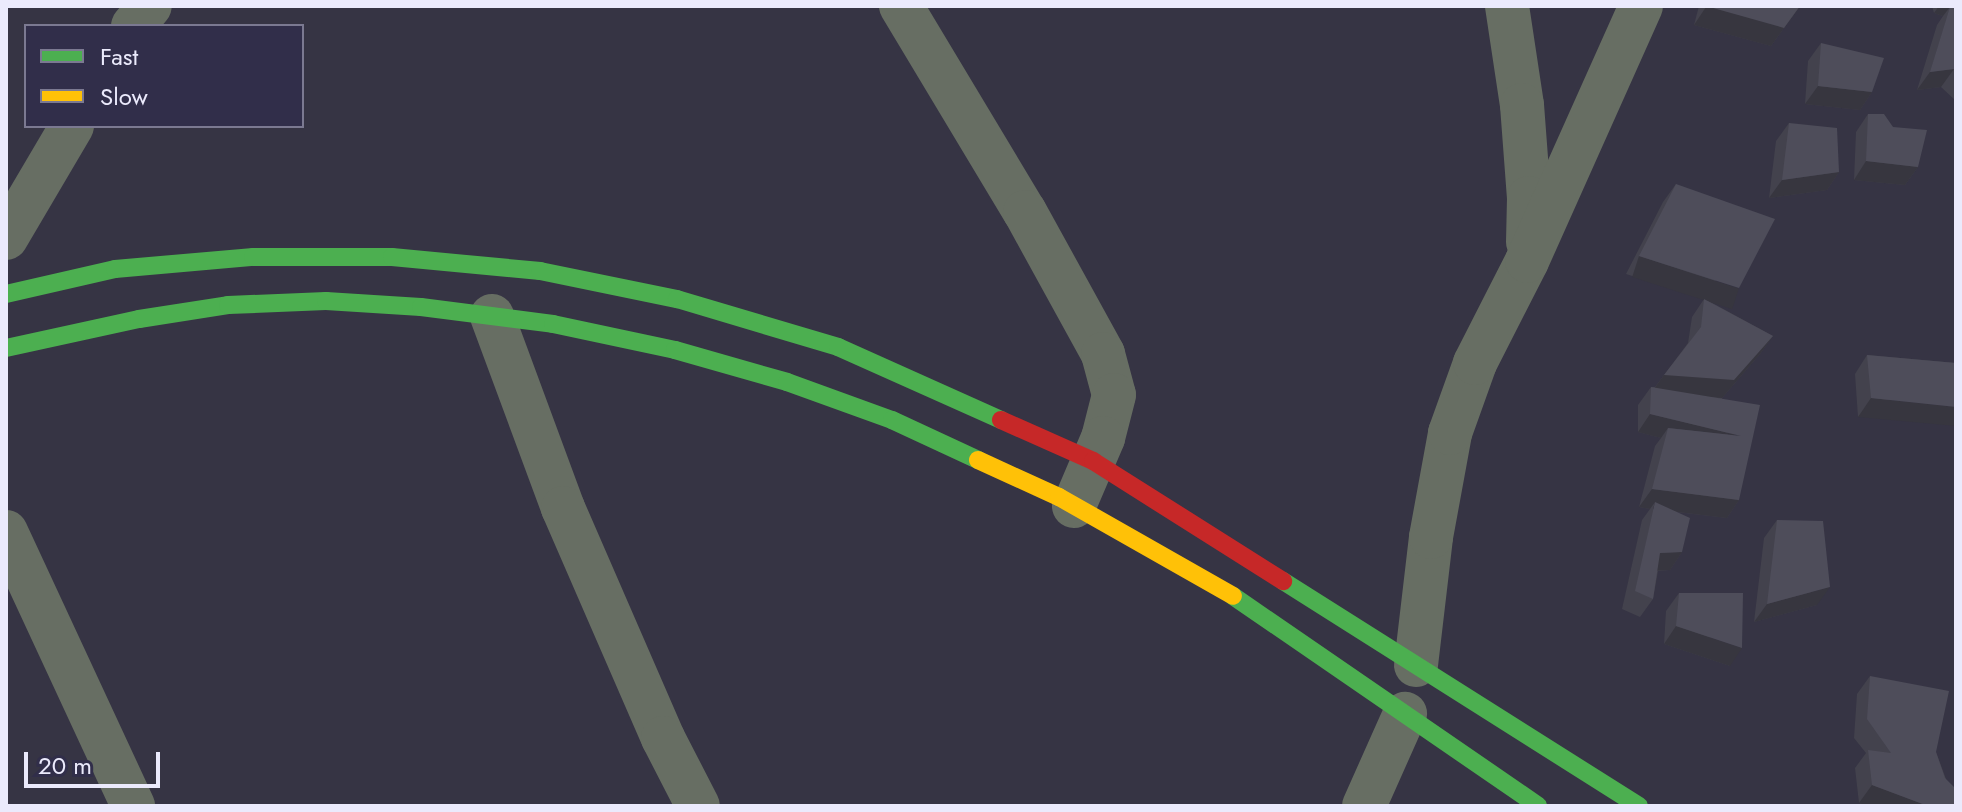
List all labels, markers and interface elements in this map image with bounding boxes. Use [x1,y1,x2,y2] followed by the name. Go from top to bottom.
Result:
[24,24,304,128] legend
[100,39,138,74] text: Fast
[100,79,148,114] text: Slow
[28,736,164,786] scale bar
[38,748,92,783] text: 20 m

